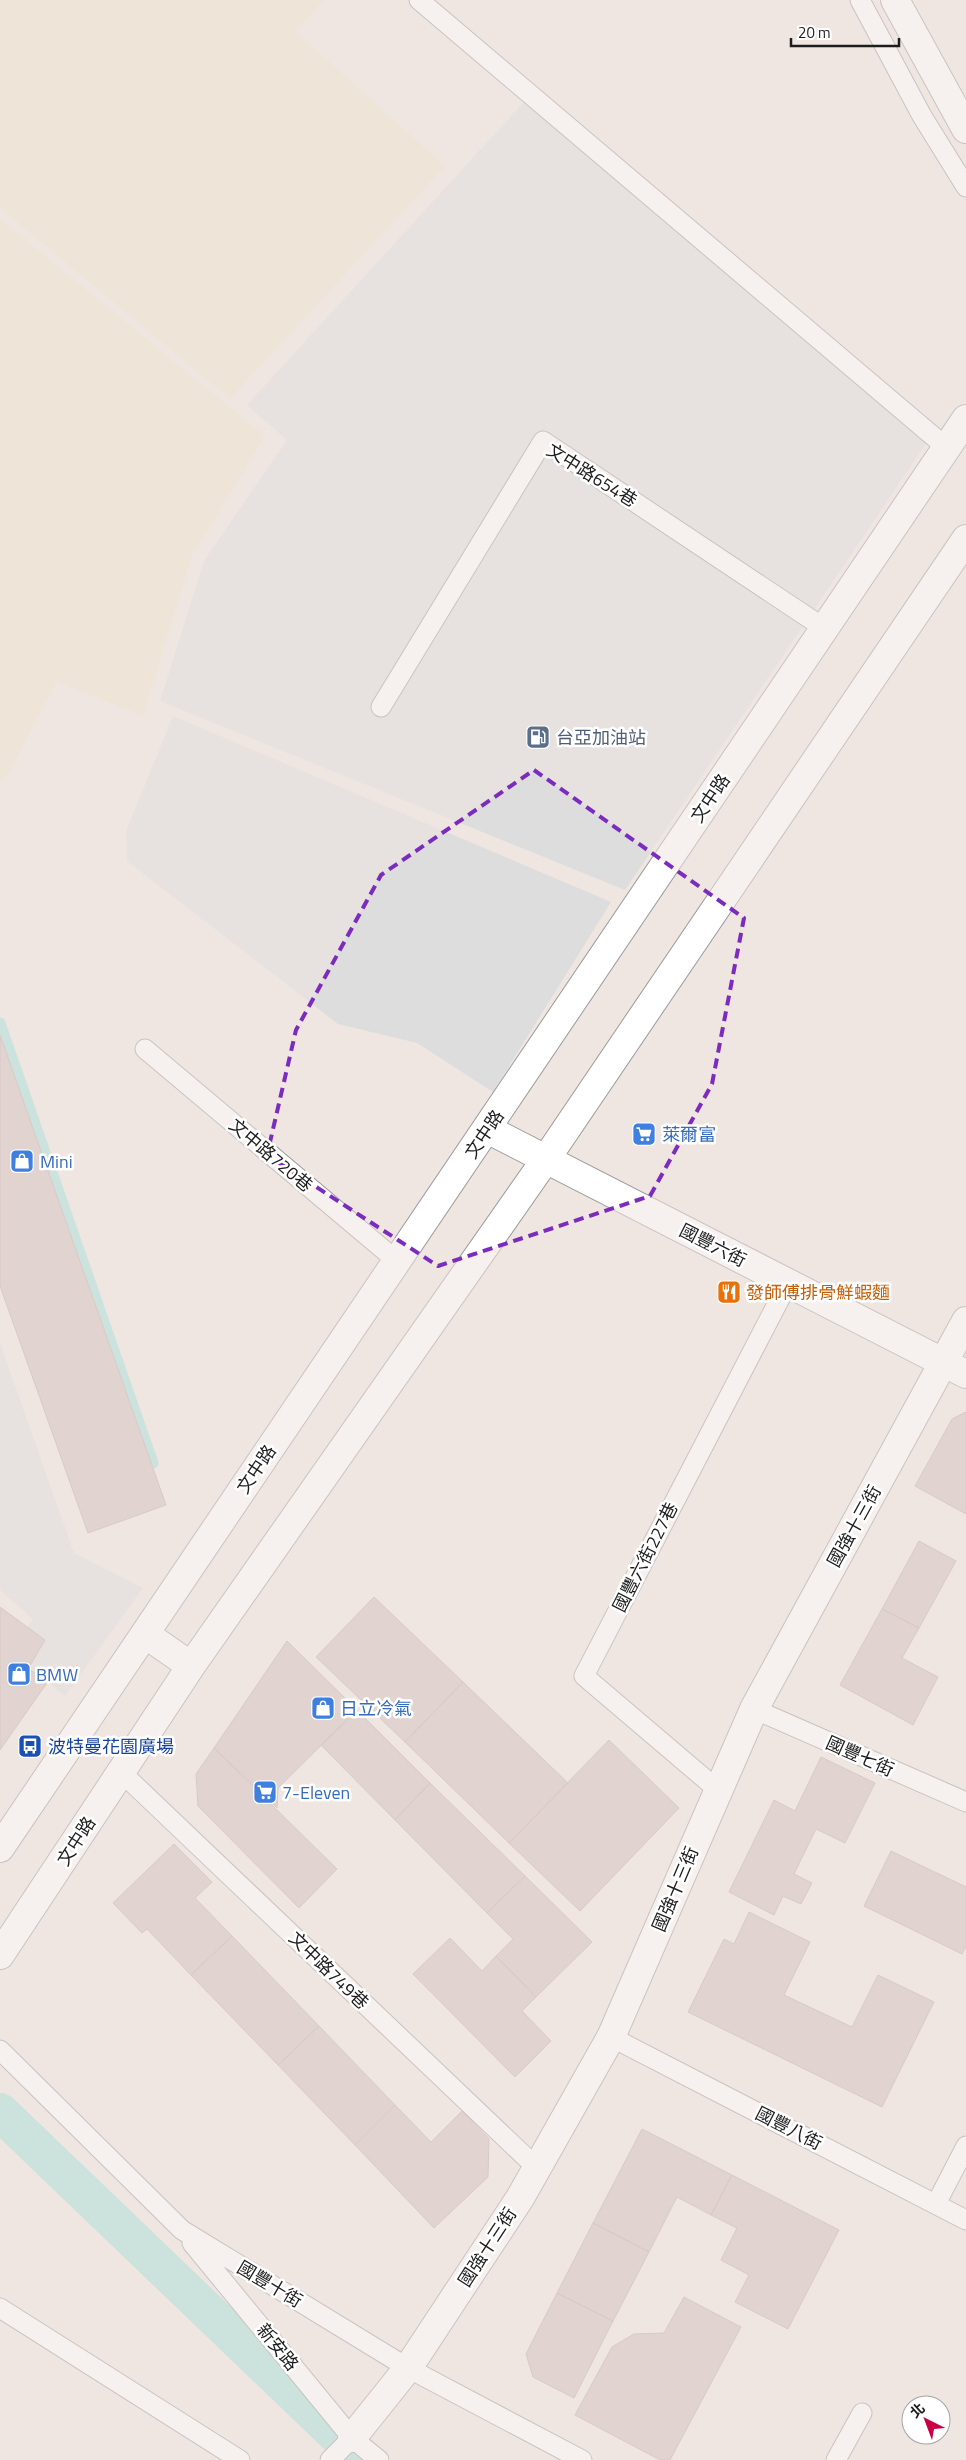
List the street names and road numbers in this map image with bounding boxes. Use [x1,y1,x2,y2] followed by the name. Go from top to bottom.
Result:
[541,436,643,514] street label: 文中路654巷
[684,768,736,828] street label: 文中路
[458,1104,510,1164] street label: 文中路
[223,1112,319,1198] street label: 文中路720巷
[675,1217,751,1273] street label: 國豐六街
[230,1439,282,1499] street label: 文中路
[820,1480,888,1572] street label: 國強十三街
[606,1497,684,1617] street label: 國豐六街227巷
[822,1729,898,1783] street label: 國豐七街
[50,1811,102,1871] street label: 文中路
[645,1842,705,1936] street label: 國強十三街
[283,1925,375,2015] street label: 文中路749巷
[751,2100,827,2156] street label: 國豐八街
[451,2202,523,2292] street label: 國強十三街
[232,2254,308,2314] street label: 國豐十街
[251,2318,305,2376] street label: 新安路

